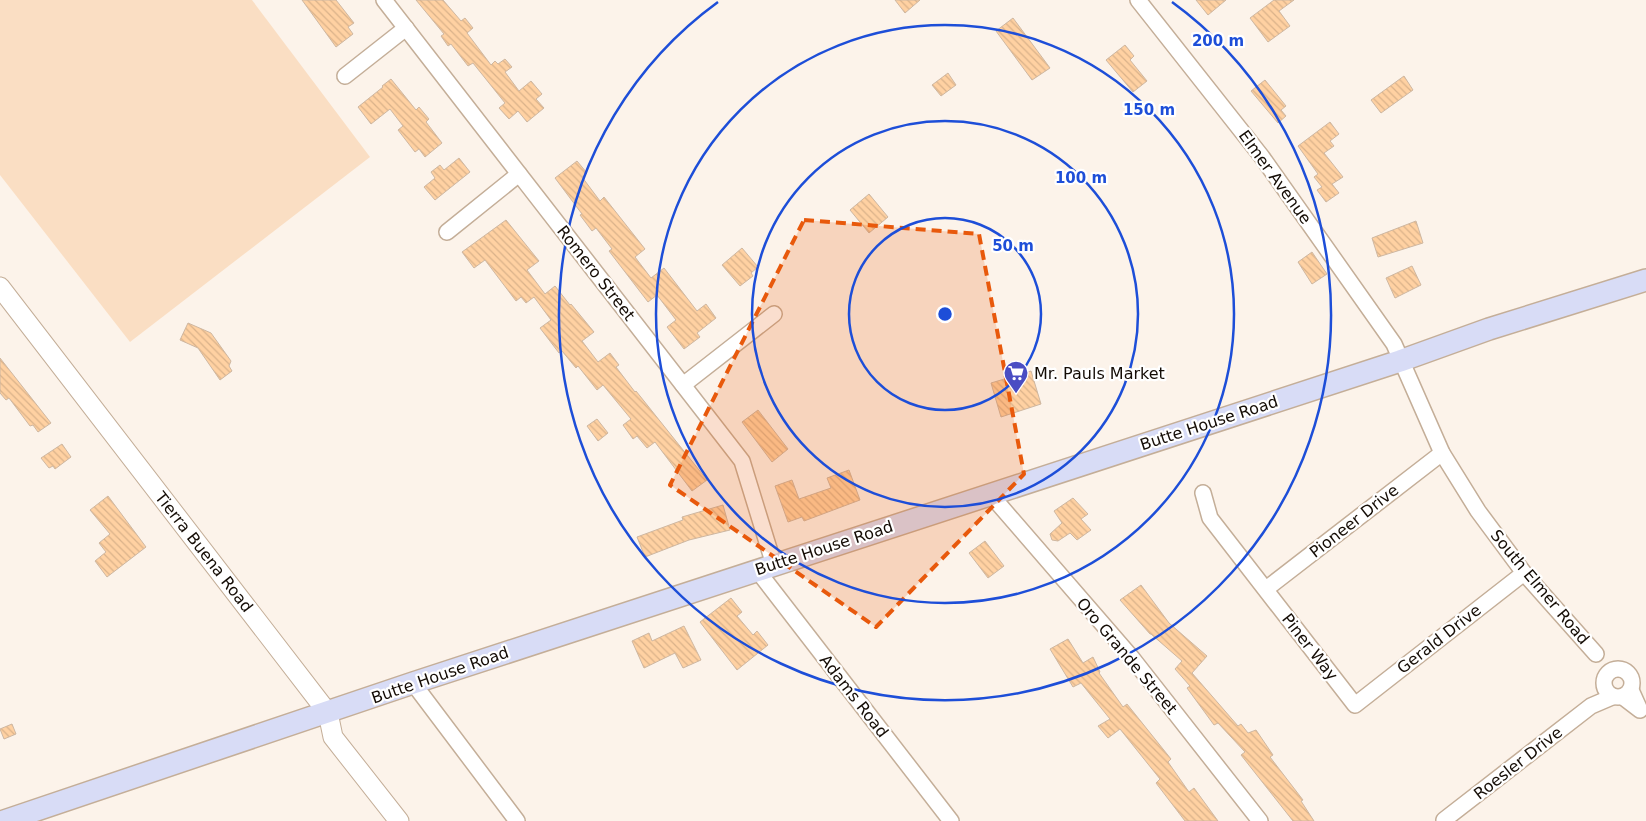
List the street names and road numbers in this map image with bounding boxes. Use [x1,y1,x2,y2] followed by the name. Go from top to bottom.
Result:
[1235,126,1315,228] street label: Elmer Avenue
[553,222,639,324] street label: Romero Street
[1138,392,1280,454] street label: Butte House Road
[1306,480,1402,562] street label: Pioneer Drive
[150,487,257,616] street label: Tierra Buena Road
[753,517,895,579] street label: Butte House Road
[1487,526,1593,648] street label: South Elmer Road
[1073,594,1181,718] street label: Oro Grande Street
[1393,600,1485,678] street label: Gerald Drive
[1278,610,1342,684] street label: Piner Way
[369,643,511,707] street label: Butte House Road
[816,651,892,741] street label: Adams Road
[1470,723,1566,803] street label: Roesler Drive

